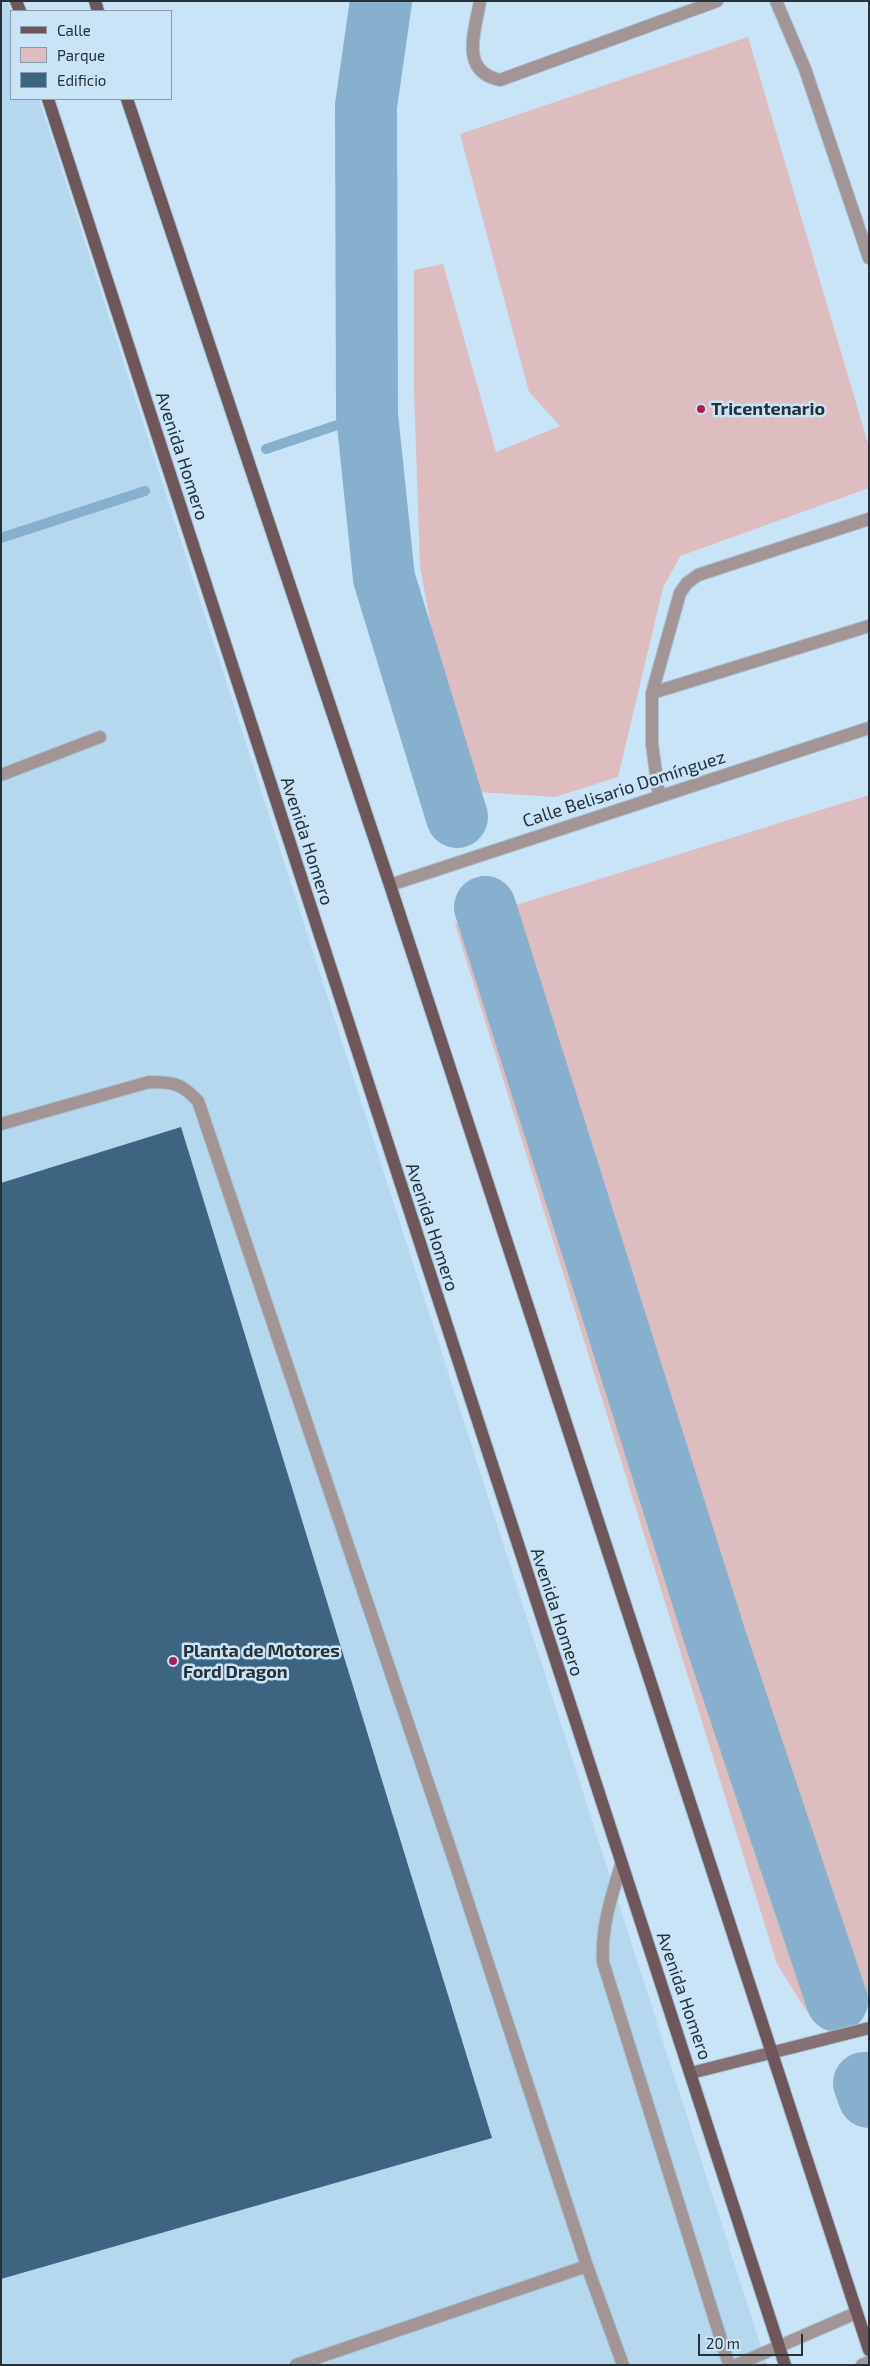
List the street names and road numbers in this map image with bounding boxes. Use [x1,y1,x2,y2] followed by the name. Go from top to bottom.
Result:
[151,389,213,523] street label: Avenida Homero
[520,746,728,832] street label: Calle Belisario Domínguez
[276,774,338,908] street label: Avenida Homero
[401,1160,463,1294] street label: Avenida Homero
[526,1545,588,1679] street label: Avenida Homero
[652,1929,716,2063] street label: Avenida Homero

